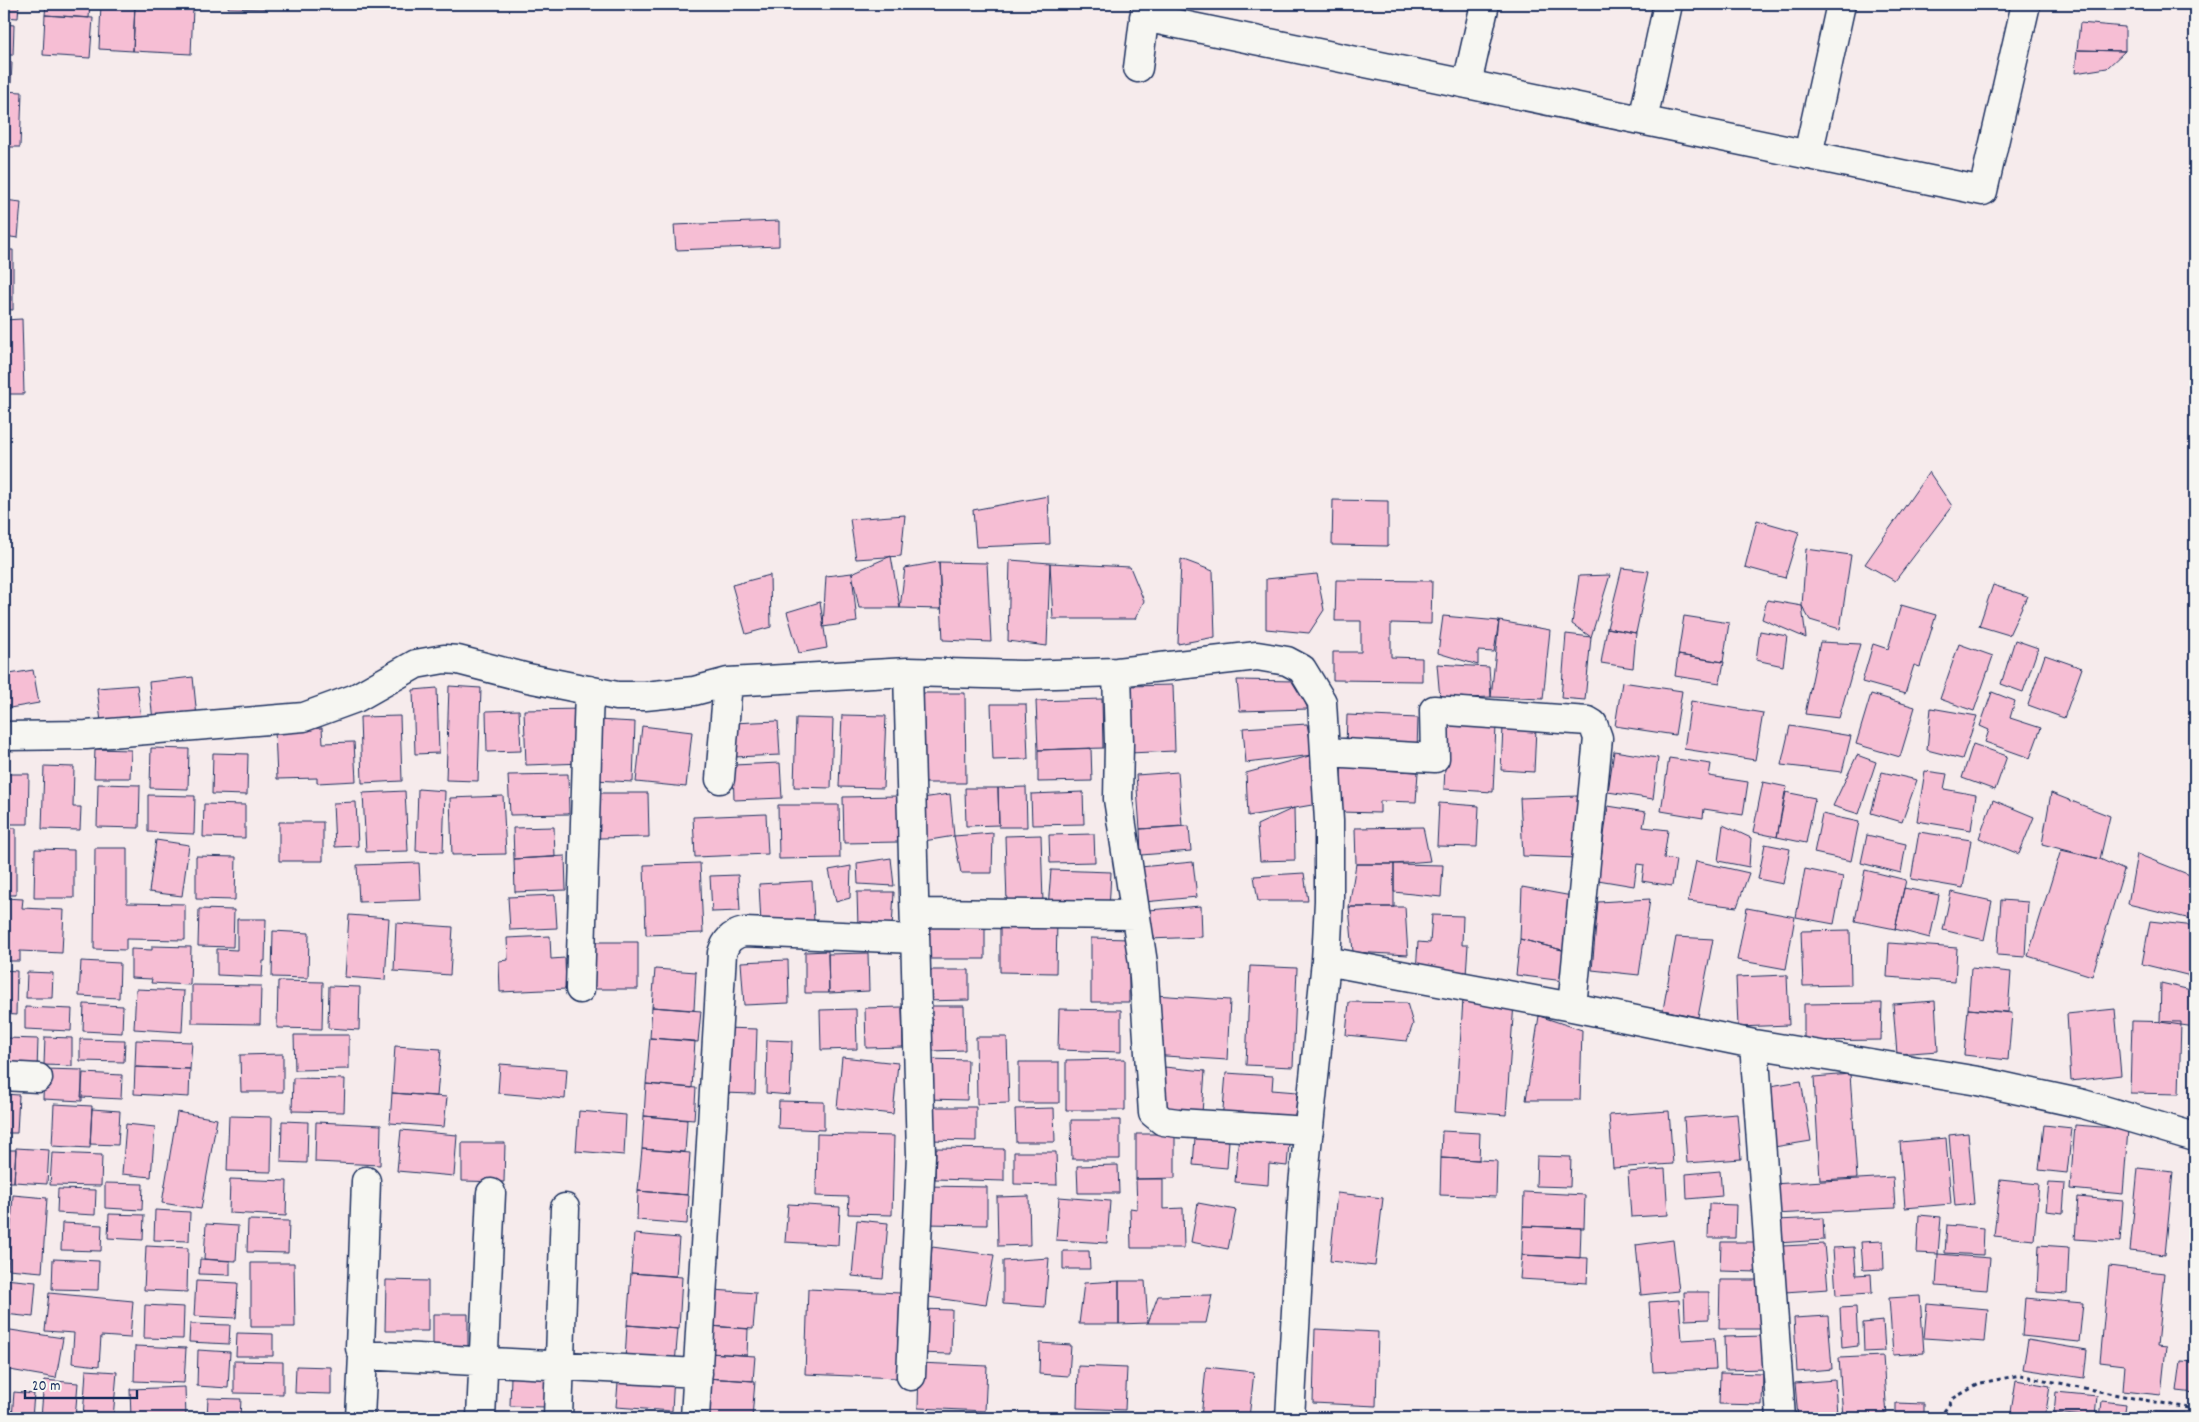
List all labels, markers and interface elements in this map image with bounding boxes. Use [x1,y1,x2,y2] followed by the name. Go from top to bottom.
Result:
[25,1367,138,1399] scale bar
[32,1376,60,1398] text: 20 m

